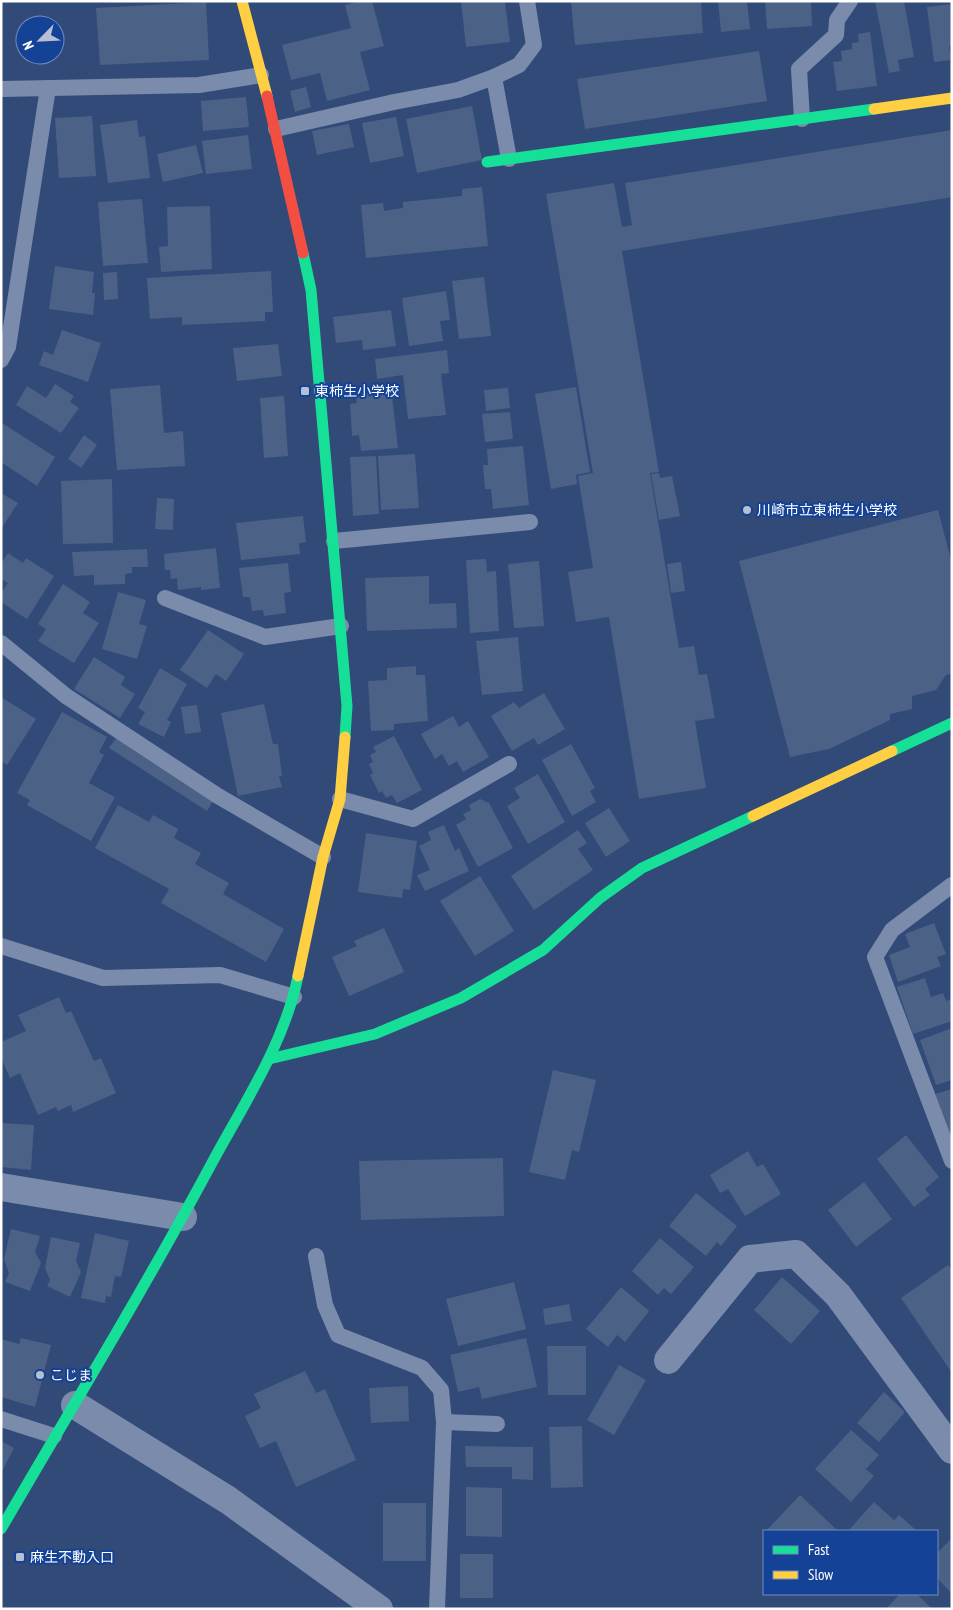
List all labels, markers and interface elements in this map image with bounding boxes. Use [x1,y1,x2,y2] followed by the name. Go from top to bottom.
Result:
[15,15,65,65] north arrow
[18,38,38,52] text: N
[315,382,399,400] place label: 東柿生小学校
[299,385,311,397] marker: 東柿生小学校
[757,501,897,519] place label: 川崎市立東柿生小学校
[741,504,753,516] marker: 川崎市立東柿生小学校
[50,1366,92,1384] place label: こじま
[34,1369,46,1381] marker: こじま
[763,1530,938,1595] legend
[808,1540,829,1559] text: Fast
[30,1548,114,1566] place label: 麻生不動入口
[14,1551,26,1563] marker: 麻生不動入口
[808,1565,833,1584] text: Slow

